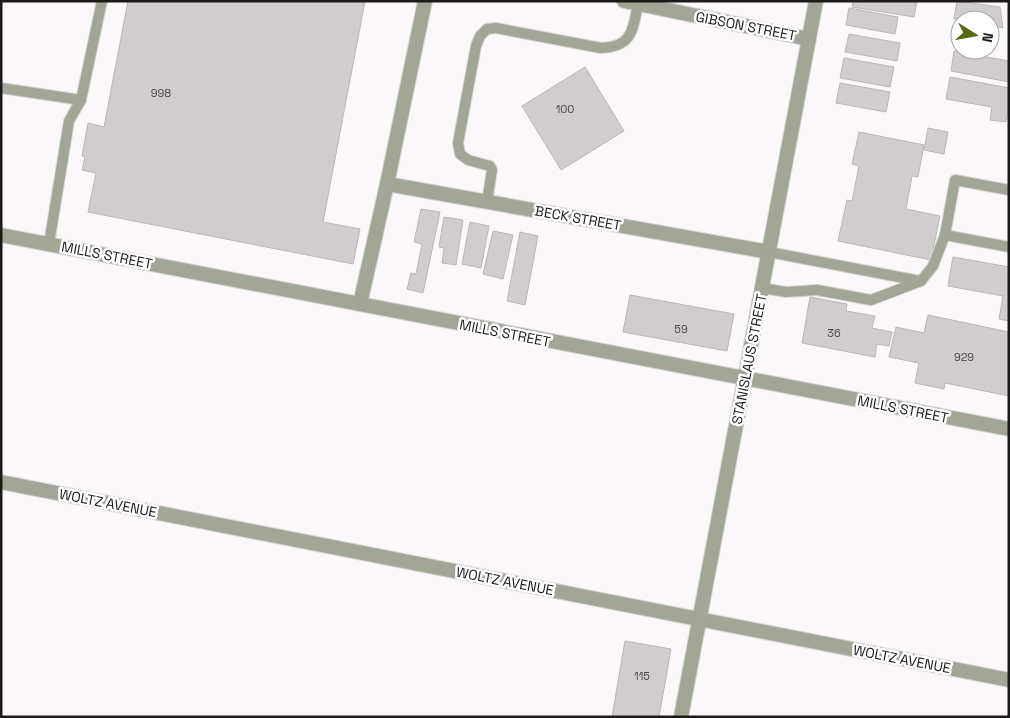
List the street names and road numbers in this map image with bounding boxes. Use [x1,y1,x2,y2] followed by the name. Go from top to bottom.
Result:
[694,7,798,45] street label: GIBSON STREET
[533,202,623,234] street label: BECK STREET
[60,237,154,273] street label: MILLS STREET
[728,292,770,426] street label: STANISLAUS STREET
[458,315,552,351] street label: MILLS STREET
[856,391,950,427] street label: MILLS STREET
[58,485,158,521] street label: WOLTZ AVENUE
[455,563,555,599] street label: WOLTZ AVENUE
[852,641,952,677] street label: WOLTZ AVENUE

